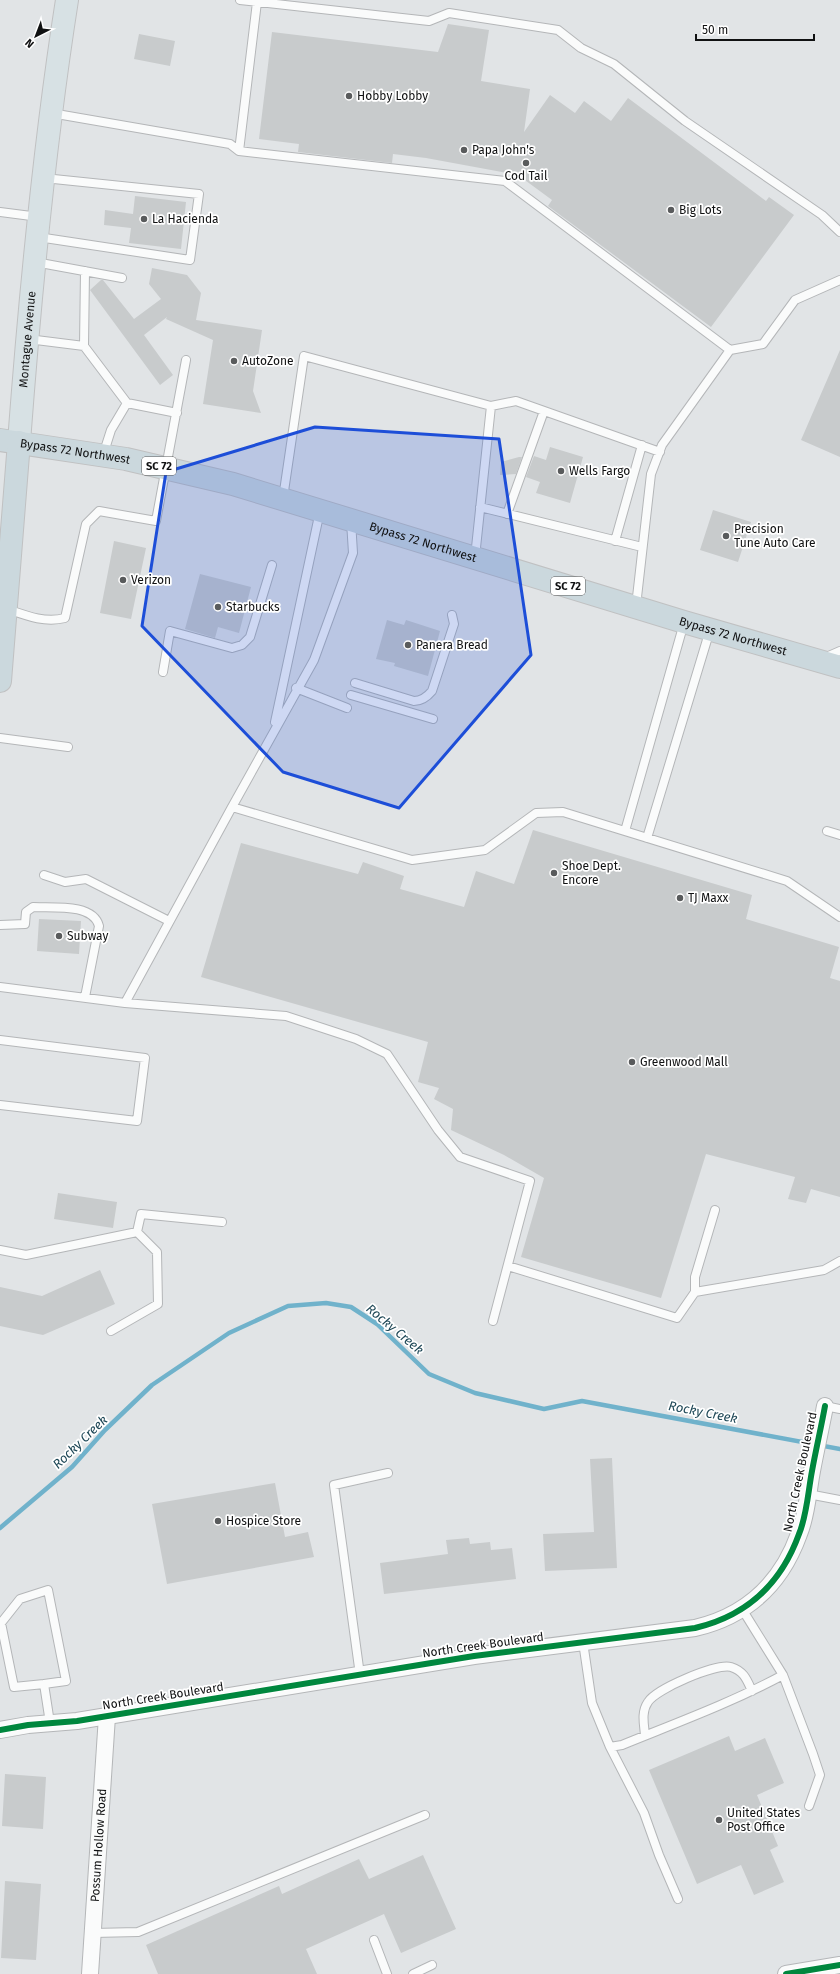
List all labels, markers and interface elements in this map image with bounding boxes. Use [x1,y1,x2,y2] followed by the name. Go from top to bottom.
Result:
[16,16,56,56] north arrow
[696,16,814,42] scale bar
[702,23,728,37] text: 50 m
[23,36,37,50] text: N
[357,89,428,103] place label: Hobby Lobby
[344,91,354,101] marker: Hobby Lobby
[472,143,535,157] place label: Papa John's
[459,145,469,155] marker: Papa John's
[521,158,531,168] marker: Cod Tail
[505,169,548,183] place label: Cod Tail
[679,203,722,217] place label: Big Lots
[666,205,676,215] marker: Big Lots
[152,212,219,226] place label: La Hacienda
[139,214,149,224] marker: La Hacienda
[16,291,39,388] street label: Montague Avenue
[242,354,294,368] place label: AutoZone
[229,356,239,366] marker: AutoZone
[19,436,132,467] street label: Bypass 72 Northwest
[142,457,176,475] road number: SC 72
[569,464,630,478] place label: Wells Fargo
[556,466,566,476] marker: Wells Fargo
[368,519,479,565] street label: Bypass 72 Northwest
[734,522,816,550] place label: Precision Tune Auto Care
[721,531,731,541] marker: Precision Tune Auto Care
[131,573,171,587] place label: Verizon
[118,575,128,585] marker: Verizon
[551,577,585,595] road number: SC 72
[226,600,280,614] place label: Starbucks
[213,602,223,612] marker: Starbucks
[677,614,789,659] street label: Bypass 72 Northwest
[416,638,488,652] place label: Panera Bread
[403,640,413,650] marker: Panera Bread
[562,859,621,887] place label: Shoe Dept. Encore
[549,868,559,878] marker: Shoe Dept. Encore
[688,891,729,905] place label: TJ Maxx
[675,893,685,903] marker: TJ Maxx
[67,929,108,943] place label: Subway
[54,931,64,941] marker: Subway
[640,1055,728,1069] place label: Greenwood Mall
[627,1057,637,1067] marker: Greenwood Mall
[363,1301,427,1357] water label: Rocky Creek
[667,1398,739,1426] water label: Rocky Creek
[780,1411,820,1533] street label: North Creek Boulevard
[50,1412,110,1472] water label: Rocky Creek
[226,1514,301,1528] place label: Hospice Store
[213,1516,223,1526] marker: Hospice Store
[421,1630,545,1660] street label: North Creek Boulevard
[101,1680,225,1712] street label: North Creek Boulevard
[88,1788,109,1903] street label: Possum Hollow Road
[727,1806,800,1834] place label: United States Post Office
[714,1815,724,1825] marker: United States Post Office

